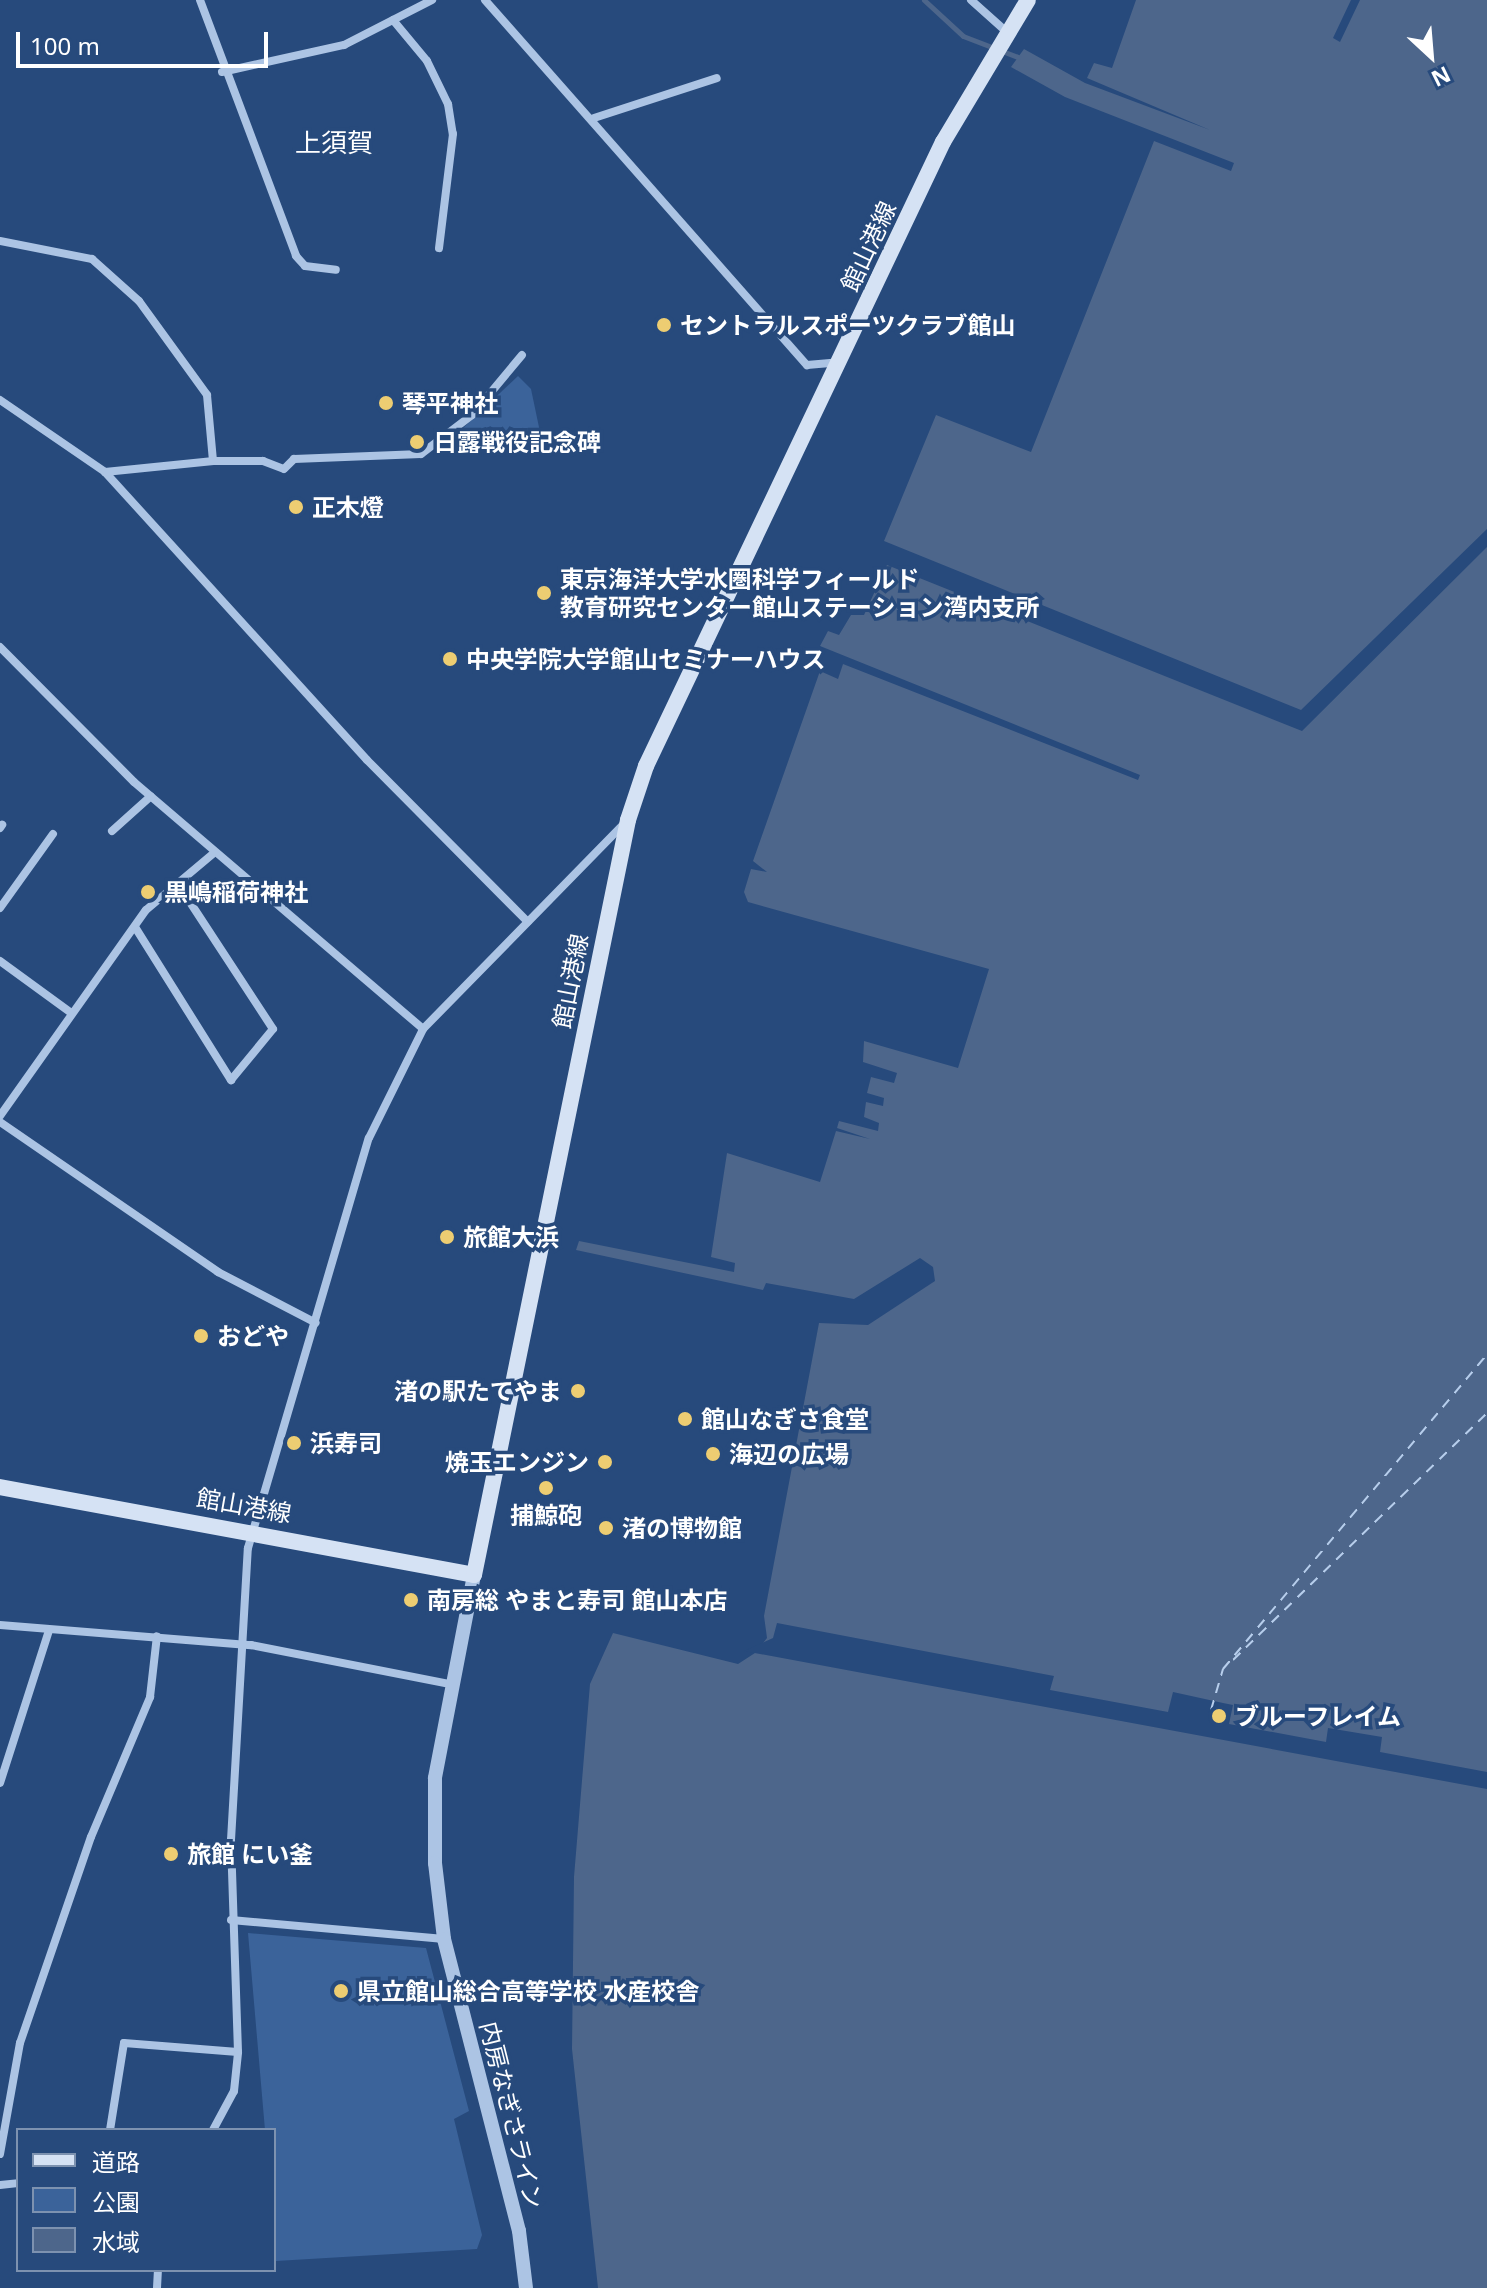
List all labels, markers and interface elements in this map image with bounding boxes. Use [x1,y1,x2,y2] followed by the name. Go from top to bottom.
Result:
[20,16,272,66] scale bar
[1391,16,1471,96] north arrow
[30,29,100,62] text: 100 m
[1427,60,1456,95] text: N
[295,127,373,159] district label: 上須賀
[835,196,901,296] street label: 館山港線
[680,311,1016,339] place label: セントラルスポーツクラブ館山
[655,316,673,334] marker: セントラルスポーツクラブ館山
[402,389,498,417] place label: 琴平神社
[377,394,395,412] marker: 琴平神社
[433,428,601,456] place label: 日露戦役記念碑
[408,433,426,451] marker: 日露戦役記念碑
[312,493,384,521] place label: 正木燈
[287,498,305,516] marker: 正木燈
[560,565,1040,621] place label: 東京海洋大学水圏科学フィールド 教育研究センター館山ステーション湾内支所
[535,584,553,602] marker: 東京海洋大学水圏科学フィールド 教育研究センター館山ステーション湾内支所
[466,645,826,673] place label: 中央学院大学館山セミナーハウス
[441,650,459,668] marker: 中央学院大学館山セミナーハウス
[164,878,308,906] place label: 黒嶋稲荷神社
[139,883,157,901] marker: 黒嶋稲荷神社
[547,931,593,1031] street label: 館山港線
[463,1223,559,1251] place label: 旅館大浜
[438,1228,456,1246] marker: 旅館大浜
[217,1322,289,1350] place label: おどや
[192,1327,210,1345] marker: おどや
[394,1377,562,1405] place label: 渚の駅たてやま
[569,1382,587,1400] marker: 渚の駅たてやま
[701,1405,869,1433] place label: 館山なぎさ食堂
[676,1410,694,1428] marker: 館山なぎさ食堂
[310,1429,382,1457] place label: 浜寿司
[285,1434,303,1452] marker: 浜寿司
[729,1440,849,1468] place label: 海辺の広場
[704,1445,722,1463] marker: 海辺の広場
[445,1448,589,1476] place label: 焼玉エンジン
[596,1453,614,1471] marker: 焼玉エンジン
[537,1479,555,1497] marker: 捕鯨砲
[194,1482,294,1528] street label: 館山港線
[510,1501,582,1529] place label: 捕鯨砲
[622,1514,742,1542] place label: 渚の博物館
[597,1519,615,1537] marker: 渚の博物館
[427,1586,727,1614] place label: 南房総 やまと寿司 館山本店
[402,1591,420,1609] marker: 南房総 やまと寿司 館山本店
[1235,1702,1403,1730] place label: ブルーフレイム
[1210,1707,1228,1725] marker: ブルーフレイム
[187,1840,313,1868] place label: 旅館 にい釜
[162,1845,180,1863] marker: 旅館 にい釜
[357,1977,699,2005] place label: 県立館山総合高等学校 水産校舎
[332,1982,350,2000] marker: 県立館山総合高等学校 水産校舎
[475,2018,549,2212] street label: 内房なぎさライン
[16,2128,276,2272] legend
[92,2145,140,2178] text: 道路
[92,2185,140,2218] text: 公園
[92,2225,140,2258] text: 水域

